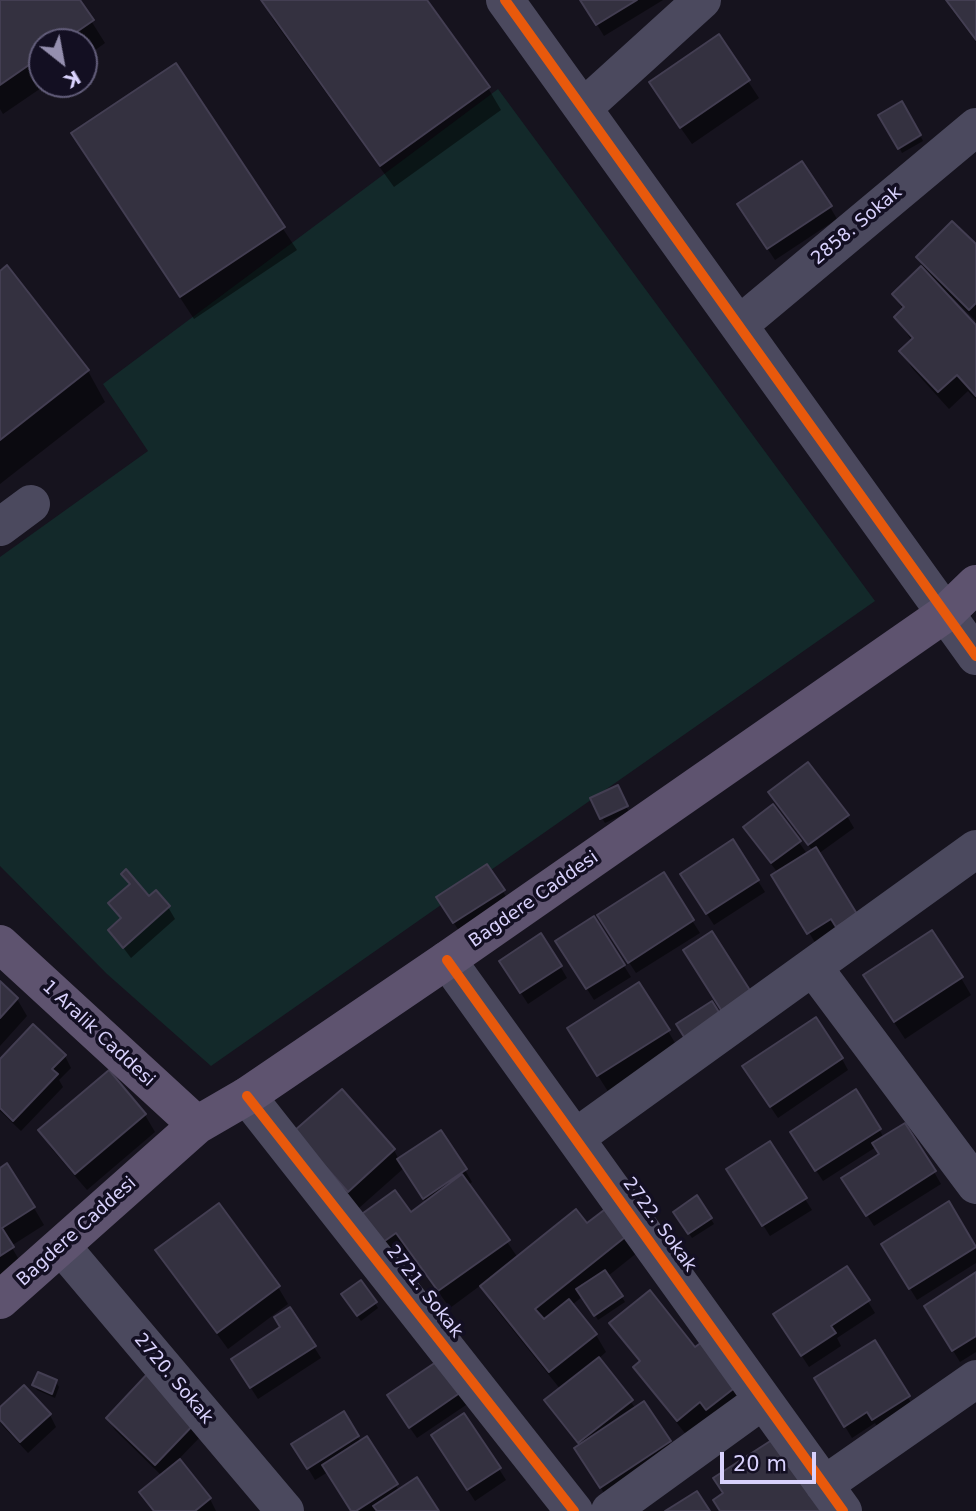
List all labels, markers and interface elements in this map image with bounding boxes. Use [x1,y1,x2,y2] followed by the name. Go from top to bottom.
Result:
[28,28,98,98] north arrow
[61,66,85,93] text: K
[807,182,907,270] street label: 2858. Sokak
[465,847,603,953] street label: Bagdere Caddesi
[37,976,159,1092] street label: 1 Aralik Caddesi
[13,1173,141,1291] street label: Bagdere Caddesi
[618,1174,700,1276] street label: 2722. Sokak
[381,1242,467,1342] street label: 2721. Sokak
[129,1329,217,1429] street label: 2720. Sokak
[724,1438,820,1482] scale bar
[733,1452,787,1476] text: 20 m

